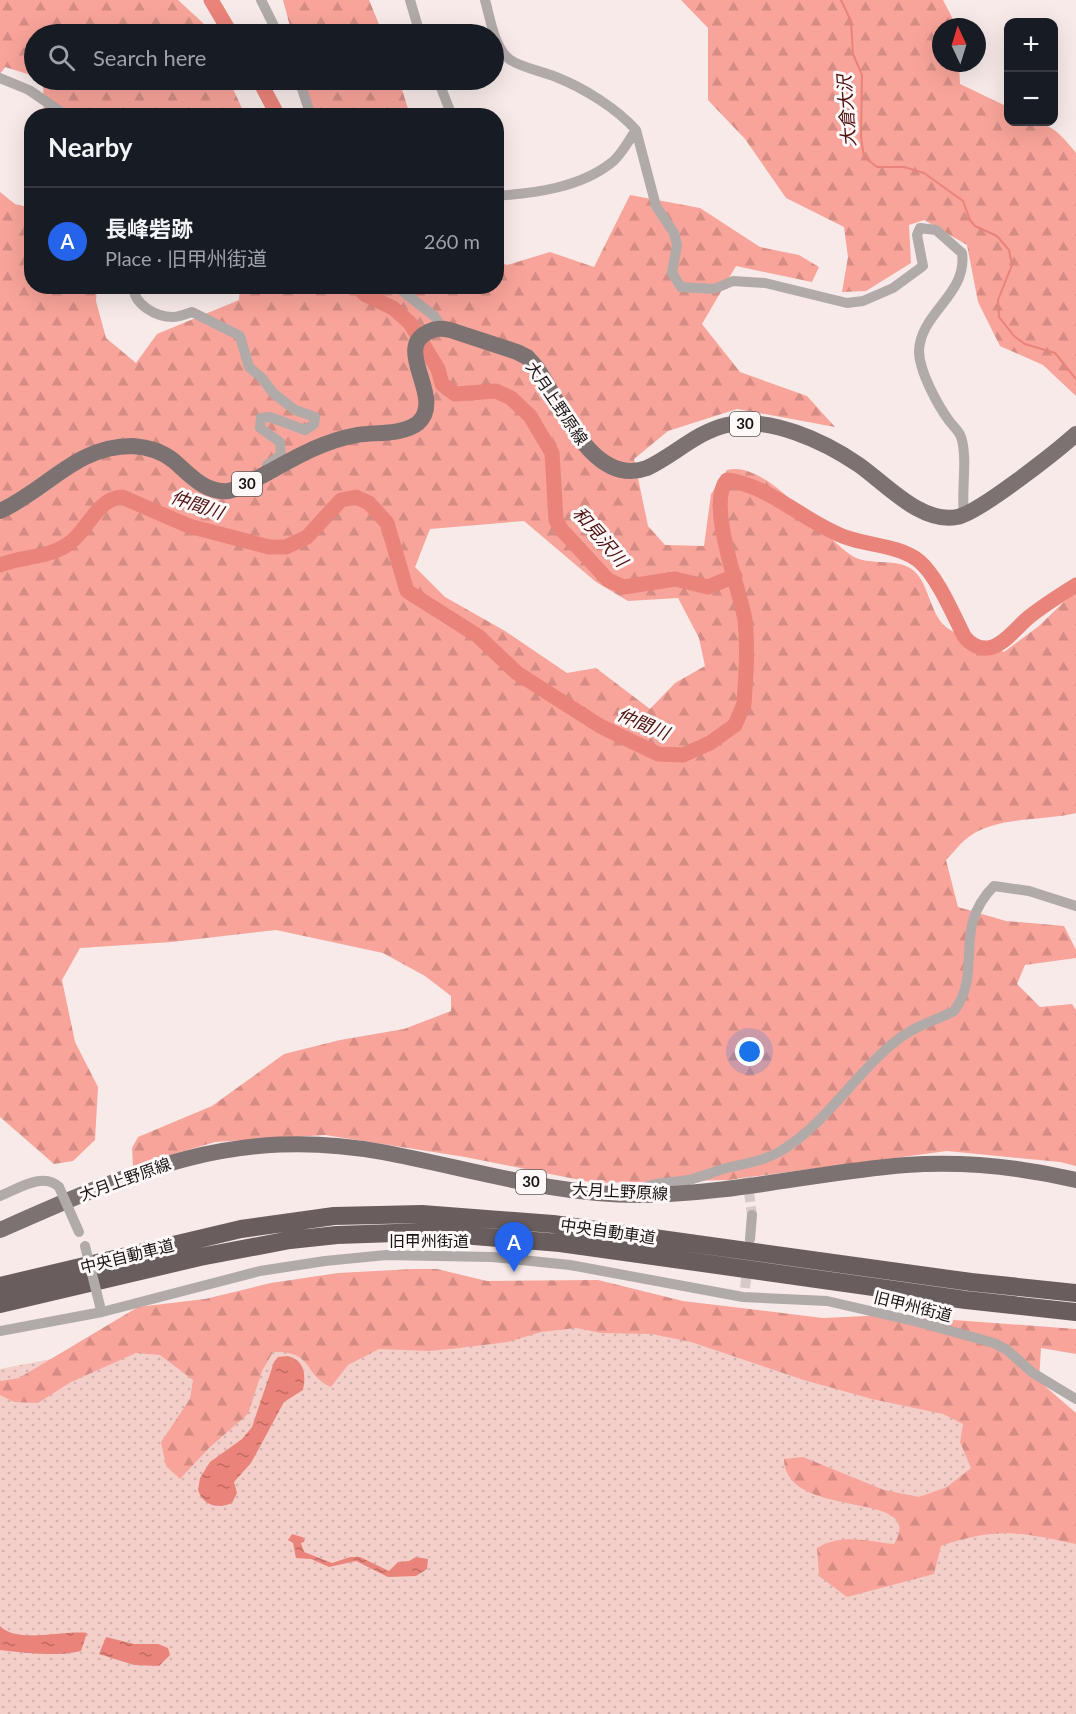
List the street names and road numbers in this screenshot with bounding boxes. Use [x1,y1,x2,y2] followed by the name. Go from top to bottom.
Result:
[523,358,592,448] street label: 大月上野原線
[730,412,760,436] road number: 30
[232,472,262,496] road number: 30
[76,1153,173,1204] street label: 大月上野原線
[516,1170,546,1194] road number: 30
[572,1179,668,1203] street label: 大月上野原線
[559,1214,657,1247] street label: 中央自動車道
[389,1231,469,1250] street label: 旧甲州街道
[78,1235,176,1276] street label: 中央自動車道
[872,1287,954,1324] street label: 旧甲州街道

